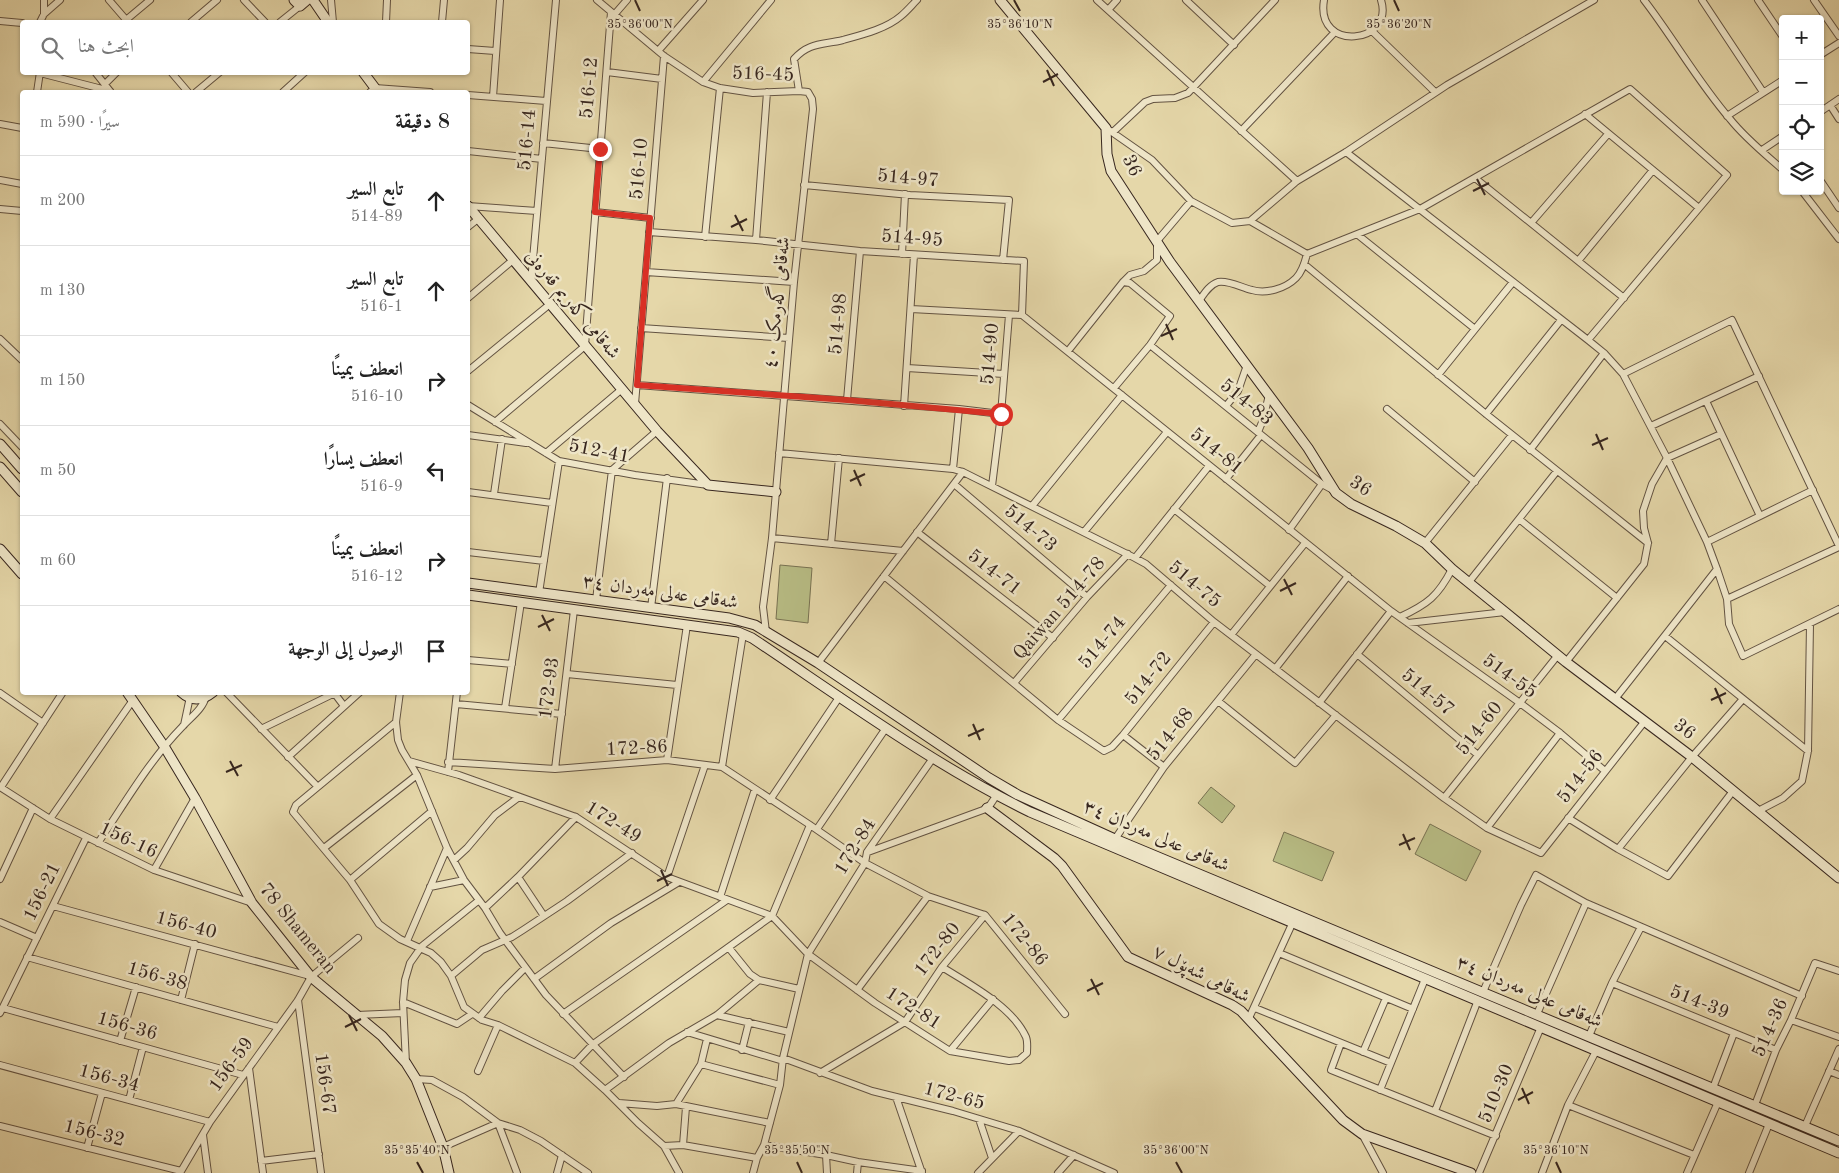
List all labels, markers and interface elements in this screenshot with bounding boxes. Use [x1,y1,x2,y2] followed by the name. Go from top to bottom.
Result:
[1779,15,1824,195] map controls
[1779,15,1824,60] button: +
[607,18,673,31] text: 35°36'00"N
[987,18,1053,31] text: 35°36'10"N
[1366,18,1432,31] text: 35°36'20"N
[20,20,470,75] search box
[38,34,66,62] icon: search
[78,38,134,57] text: ابحث هنا
[578,56,602,120] street label: 516-12
[1779,60,1824,105] button: −
[732,64,794,86] street label: 516-45
[1779,105,1824,150] button: locate
[516,108,540,172] street label: 516-14
[395,112,450,133] text: 8 دقيقة
[40,115,120,131] text: سيرًا · 590 m
[628,137,652,201] street label: 516-10
[589,138,612,161] route end
[1779,150,1824,195] button: layers
[1118,152,1144,180] street label: 36
[876,167,940,191] street label: 514-97
[348,181,403,200] text: تابع السير
[422,187,450,215] icon: ahead
[40,193,85,209] text: 200 m
[351,209,403,225] text: 514-89
[880,227,944,251] street label: 514-95
[756,235,794,370] street label: شەقامی گەرمک ٤٠
[517,244,626,366] street label: شەقامی کەریم قەرەنی
[348,271,403,290] text: تابع السير
[422,277,450,305] icon: ahead
[40,283,85,299] text: 130 m
[827,292,851,356] street label: 514-98
[360,299,403,315] text: 516-1
[979,322,1003,386] street label: 514-90
[331,361,403,380] text: انعطف يمينًا
[422,367,450,395] icon: right
[40,373,85,389] text: 150 m
[1216,376,1276,430] street label: 514-83
[351,389,403,405] text: 516-10
[990,403,1013,426] route start
[1186,425,1246,479] street label: 514-81
[567,437,631,467] street label: 512-41
[324,451,403,470] text: انعطف يسارًا
[422,457,450,485] icon: left
[40,463,76,479] text: 50 m
[1346,473,1374,501] street label: 36
[360,479,403,495] text: 516-9
[1000,502,1060,556] street label: 514-73
[331,541,403,560] text: انعطف يمينًا
[964,546,1024,600] street label: 514-71
[422,547,450,575] icon: right
[40,553,76,569] text: 60 m
[1010,554,1110,664] street label: Qaiwan 514-78
[1164,558,1224,612] street label: 514-75
[351,569,403,585] text: 516-12
[581,573,739,613] street label: شەقامی عەلی مەردان ٣٤
[1076,613,1130,673] street label: 514-74
[422,637,450,665] icon: arrive
[288,641,403,660] text: الوصول إلى الوجهة
[1122,649,1176,709] street label: 514-72
[1478,651,1540,703] street label: 514-55
[537,656,563,720] street label: 172-93
[1397,666,1457,720] street label: 514-57
[1453,699,1507,759] street label: 514-60
[1144,705,1198,765] street label: 514-68
[1669,716,1699,744] street label: 36
[605,738,669,760] street label: 172-86
[1554,747,1608,807] street label: 514-56
[582,798,644,848] street label: 172-49
[1080,798,1232,876] street label: شەقامی عەلی مەردان ٣٤
[832,815,880,879] street label: 172-84
[96,819,160,863] street label: 156-16
[21,860,65,924] street label: 156-21
[255,880,339,978] street label: 78 Shameran
[154,909,218,943] street label: 156-40
[997,910,1051,970] street label: 172-86
[911,920,965,980] street label: 172-80
[1149,943,1252,1009] street label: شەقامی شەپۆل ٧
[1453,954,1605,1032] street label: شەقامی عەلی مەردان ٣٤
[125,959,189,995] street label: 156-38
[1667,983,1731,1023] street label: 514-39
[882,984,944,1034] street label: 172-81
[1750,996,1792,1060] street label: 514-36
[95,1009,159,1045] street label: 156-36
[206,1034,258,1096] street label: 156-59
[310,1052,338,1116] street label: 156-67
[77,1062,141,1096] street label: 156-34
[1476,1062,1518,1126] street label: 510-30
[922,1080,986,1114] street label: 172-65
[62,1117,126,1151] street label: 156-32
[384,1144,450,1157] text: 35°35'40"N
[764,1144,830,1157] text: 35°35'50"N
[1143,1144,1209,1157] text: 35°36'00"N
[1523,1144,1589,1157] text: 35°36'10"N

